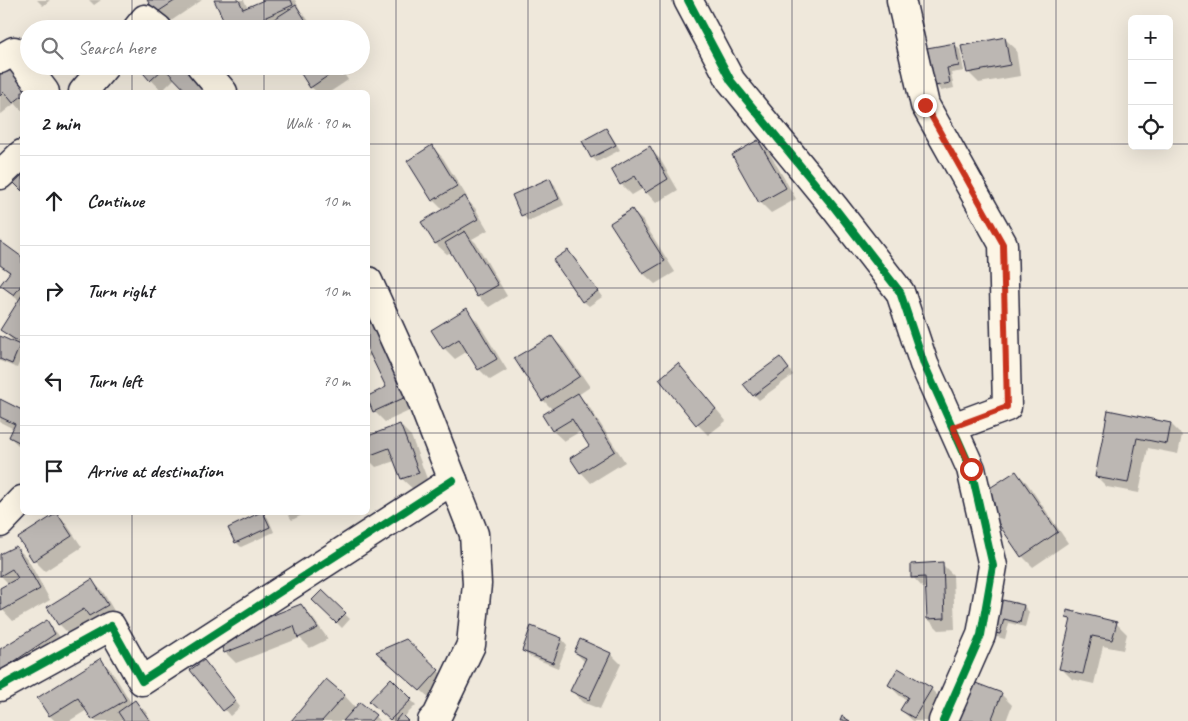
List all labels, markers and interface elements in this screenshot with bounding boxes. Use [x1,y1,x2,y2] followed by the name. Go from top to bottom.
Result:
[1128,15,1173,150] map controls
[1128,15,1173,60] button: +
[20,20,370,75] search box
[38,34,66,62] icon: search
[78,36,155,60] text: Search here
[1128,60,1173,105] button: −
[914,94,937,117] route end
[1128,105,1173,150] button: locate
[40,110,80,136] text: 2 min
[285,113,350,133] text: Walk · 90 m
[40,187,68,215] icon: ahead
[87,189,144,213] text: Continue
[323,191,350,211] text: 10 m
[40,277,68,305] icon: right
[87,279,154,303] text: Turn right
[323,281,350,301] text: 10 m
[40,367,68,395] icon: left
[87,369,142,393] text: Turn left
[323,371,350,391] text: 70 m
[40,457,68,485] icon: arrive
[960,458,983,481] route start
[87,459,223,483] text: Arrive at destination

